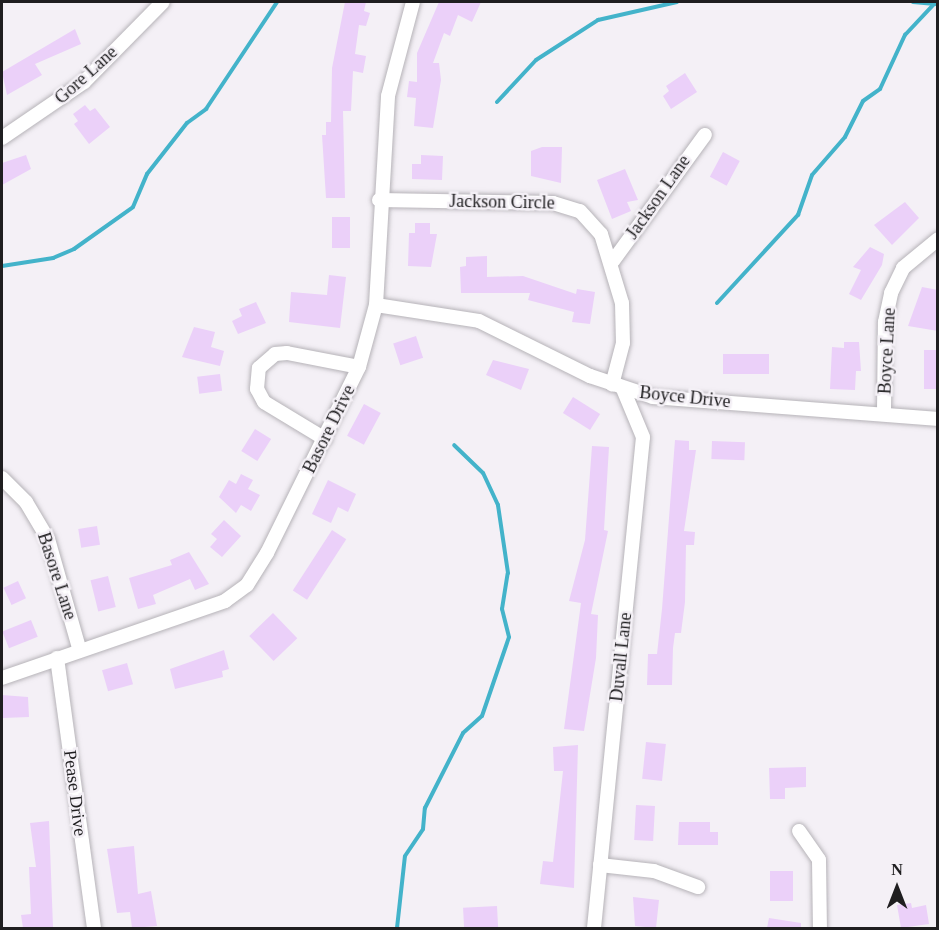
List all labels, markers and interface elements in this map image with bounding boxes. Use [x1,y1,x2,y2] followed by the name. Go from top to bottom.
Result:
[50,41,122,109] street label: Gore Lane
[621,151,695,243] street label: Jackson Lane
[449,190,555,214] street label: Jackson Circle
[874,307,900,395] street label: Boyce Lane
[298,381,360,477] street label: Basore Drive
[638,381,732,413] street label: Boyce Drive
[33,530,81,622] street label: Basore Lane
[606,611,636,703] street label: Duvall Lane
[59,749,91,837] street label: Pease Drive
[867,858,927,918] north arrow
[891,861,903,878] text: N

